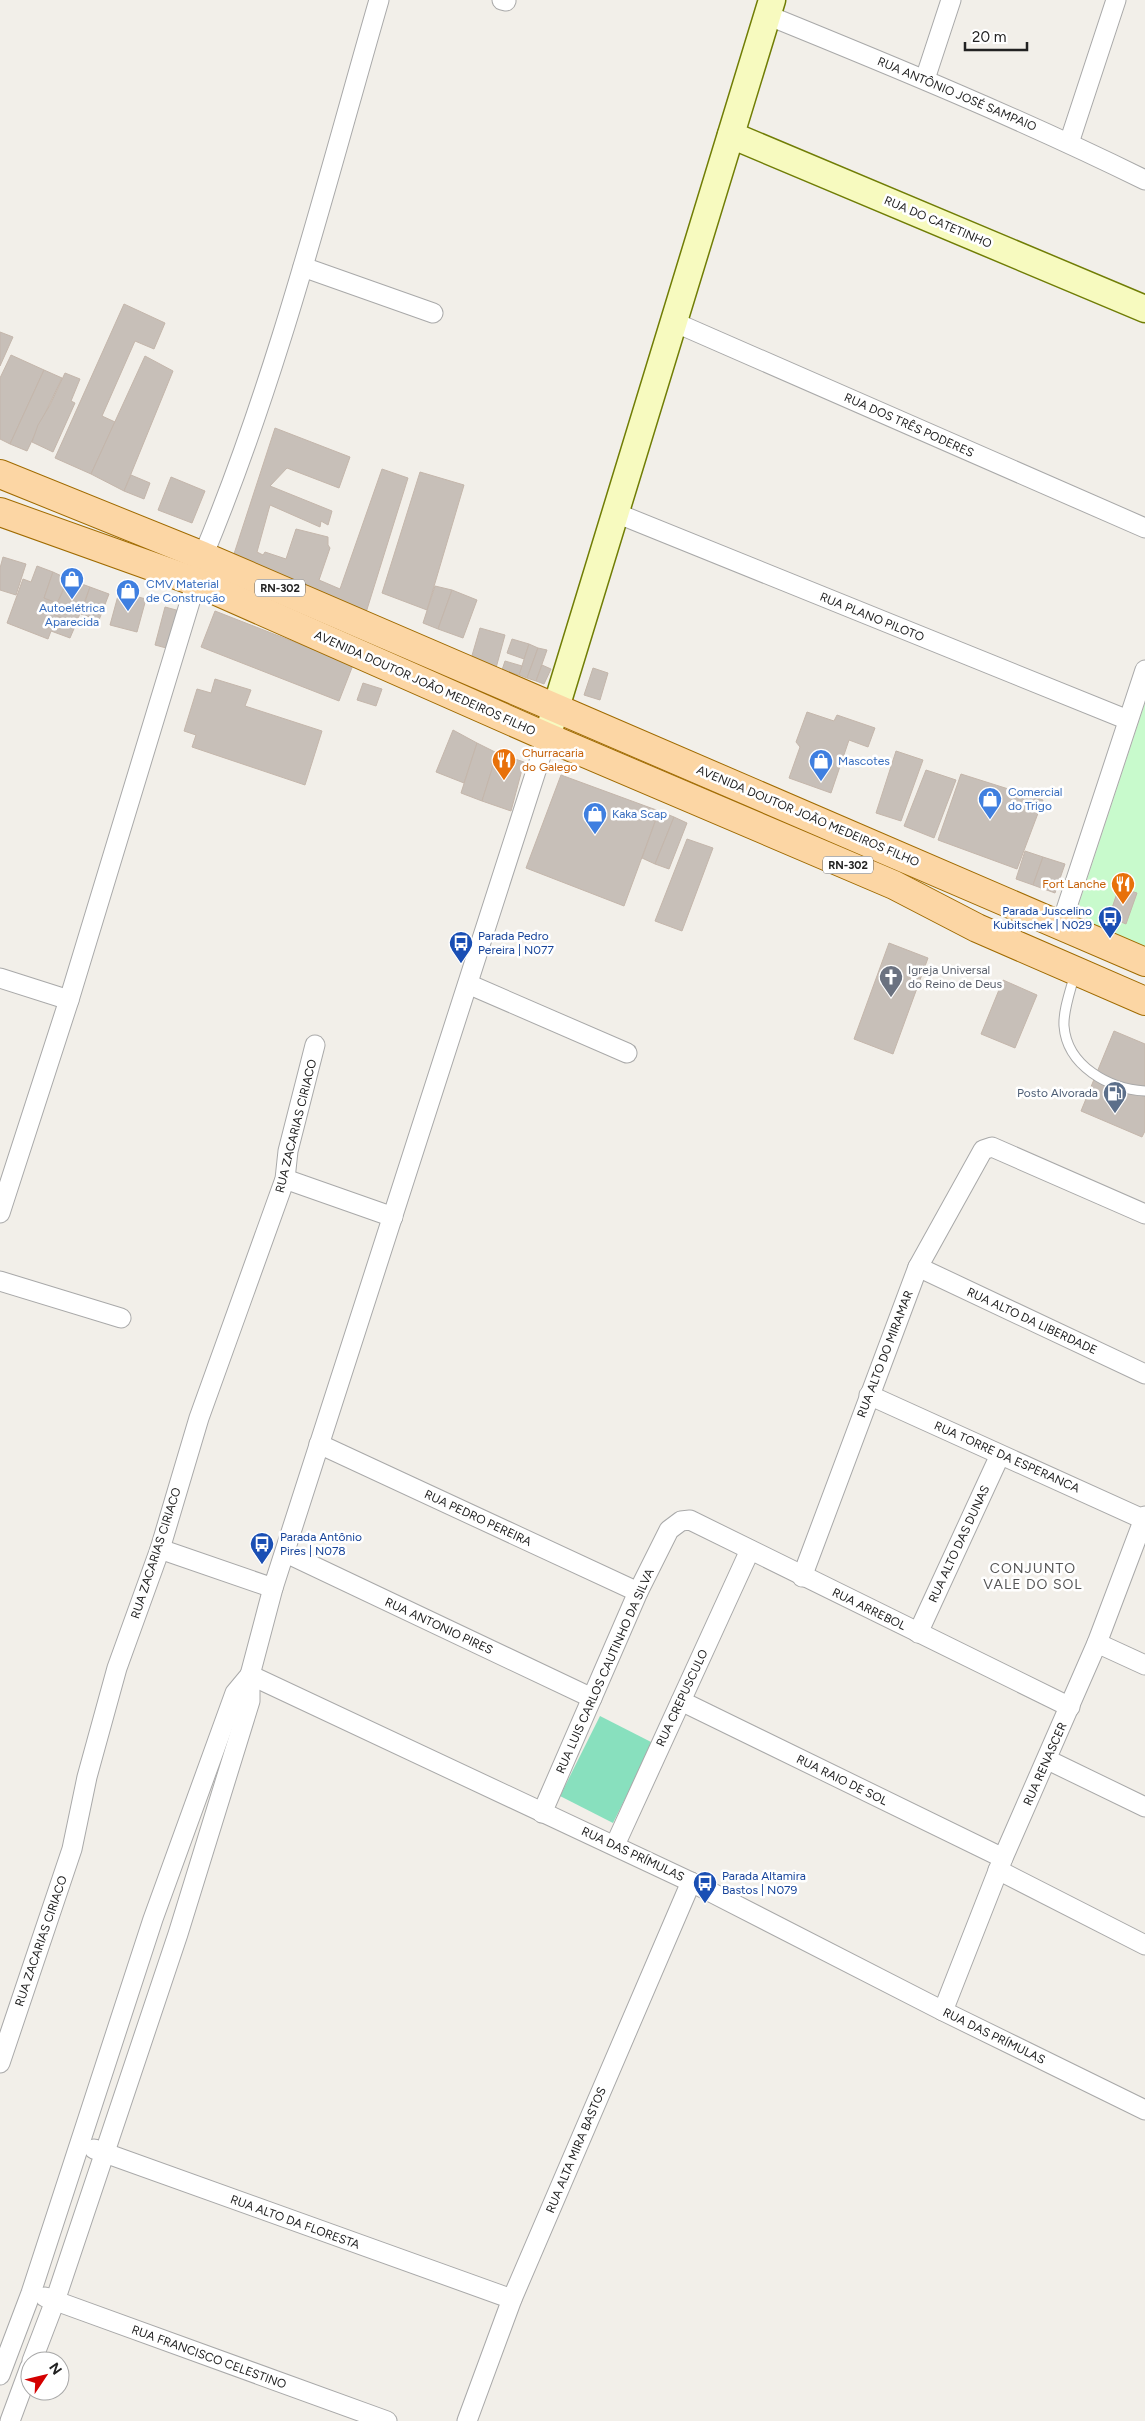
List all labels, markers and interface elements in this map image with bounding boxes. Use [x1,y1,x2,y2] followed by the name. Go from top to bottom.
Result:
[965,20,1028,52] scale bar
[972,28,1006,46] text: 20 m
[875,54,1039,134] street label: RUA ANTÔNIO JOSÉ SAMPAIO
[882,193,994,251] street label: RUA DO CATETINHO
[842,390,976,460] street label: RUA DOS TRÊS PODERES
[59,566,85,600] shop icon: Autoelétrica Aparecida
[146,577,225,605] place label: CMV Material de Construção
[115,578,141,612] shop icon: CMV Material de Construção
[255,580,305,596] road number: RN-302
[818,590,926,644] street label: RUA PLANO PILOTO
[39,601,105,629] place label: Autoelétrica Aparecida
[312,628,538,738] street label: AVENIDA DOUTOR JOÃO MEDEIROS FILHO
[522,746,584,774] place label: Churracaria do Galego
[491,747,517,781] restaurant icon: Churracaria do Galego
[808,748,834,782] shop icon: Mascotes
[838,754,890,768] place label: Mascotes
[695,763,921,869] street label: AVENIDA DOUTOR JOÃO MEDEIROS FILHO
[1008,785,1062,813] place label: Comercial do Trigo
[977,786,1003,820] shop icon: Comercial do Trigo
[582,801,608,835] shop icon: Kaka Scap
[612,807,667,821] place label: Kaka Scap
[823,856,873,874] road number: RN-302
[1110,871,1136,905] restaurant icon: Fort Lanche
[1042,877,1106,891] place label: Fort Lanche
[993,904,1092,932] place label: Parada Juscelino Kubitschek | N029
[1097,905,1123,939] bus stop icon: Parada Juscelino Kubitschek | N029
[478,929,554,957] place label: Parada Pedro Pereira | N077
[448,930,474,964] bus stop icon: Parada Pedro Pereira | N077
[908,963,1002,991] place label: Igreja Universal do Reino de Deus
[878,964,904,998] church icon: Igreja Universal do Reino de Deus
[273,1058,319,1194] street label: RUA ZACARIAS CIRIACO
[1102,1080,1128,1114] fuel station icon: Posto Alvorada
[1017,1086,1098,1100] place label: Posto Alvorada
[965,1285,1099,1357] street label: RUA ALTO DA LIBERDADE
[854,1289,916,1419] street label: RUA ALTO DO MIRAMAR
[932,1419,1082,1495] street label: RUA TORRE DA ESPERANCA
[926,1483,992,1605] street label: RUA ALTO DAS DUNAS
[128,1486,184,1620] street label: RUA ZACARIAS CIRIACO
[422,1487,534,1549] street label: RUA PEDRO PEREIRA
[280,1530,362,1558] place label: Parada Antônio Pires | N078
[249,1531,275,1565] bus stop icon: Parada Antônio Pires | N078
[983,1560,1083,1593] district label: CONJUNTO VALE DO SOL
[553,1566,657,1776] street label: RUA LUIS CARLOS CAUTINHO DA SILVA
[830,1585,909,1633] street label: RUA ARREBOL
[383,1595,495,1657] street label: RUA ANTONIO PIRES
[653,1647,711,1749] street label: RUA CREPUSCULO
[1020,1720,1070,1808] street label: RUA RENASCER
[794,1752,890,1808] street label: RUA RAIO DE SOL
[579,1824,687,1884] street label: RUA DAS PRÍMULAS
[722,1869,806,1897] place label: Parada Altamira Bastos | N079
[692,1870,718,1904] bus stop icon: Parada Altamira Bastos | N079
[12,1874,70,2008] street label: RUA ZACARIAS CIRIACO
[941,2005,1047,2067] street label: RUA DAS PRÍMULAS
[543,2085,609,2215] street label: RUA ALTA MIRA BASTOS
[228,2192,362,2252] street label: RUA ALTO DA FLORESTA
[130,2322,288,2392] street label: RUA FRANCISCO CELESTINO
[20,2351,70,2401] north arrow
[45,2360,65,2378] text: N

